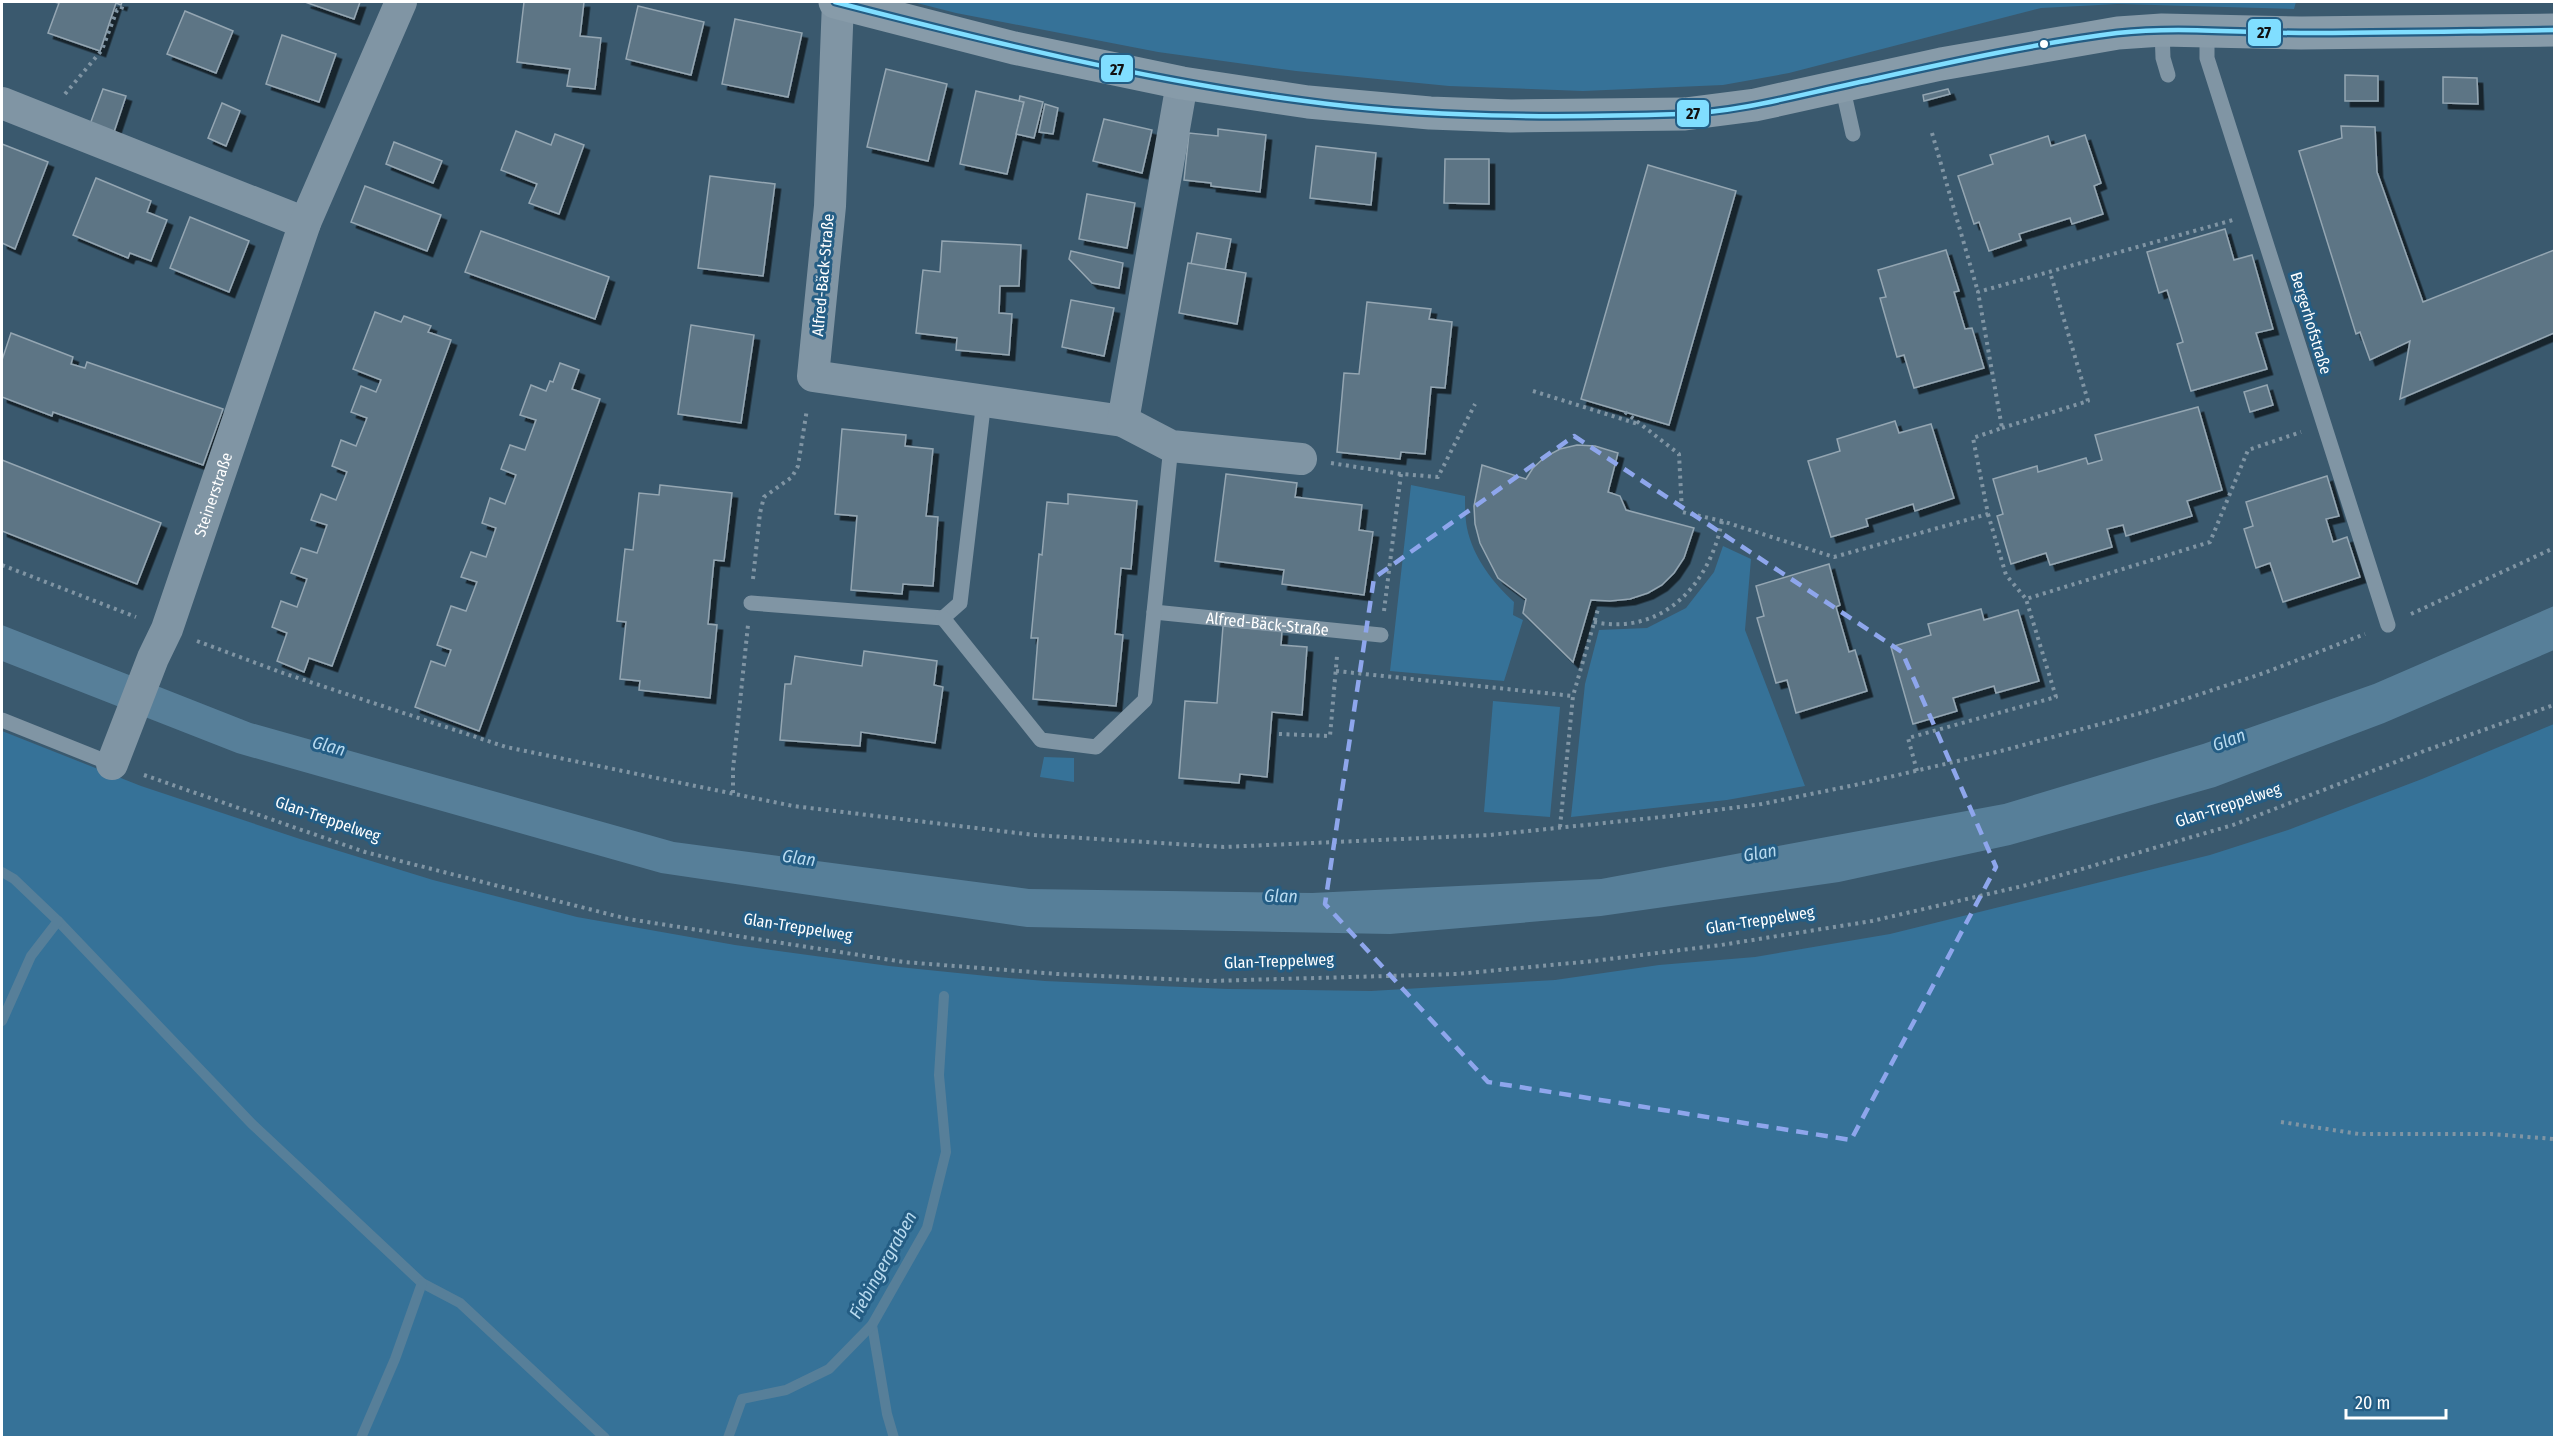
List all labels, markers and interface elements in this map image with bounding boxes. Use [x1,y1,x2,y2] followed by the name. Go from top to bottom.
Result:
[2247,18,2282,47] line badge: 27
[2256,23,2271,42] text: 27
[2038,38,2050,50] unlabelled marker
[1100,54,1134,83] line badge: 27
[1109,60,1124,79] text: 27
[1676,99,1710,128] line badge: 27
[1685,104,1700,123] text: 27
[808,213,838,337] street label: Alfred-Bäck-Straße
[2286,270,2336,377] street label: Bergerhofstraße
[190,450,236,539] street label: Steinerstraße
[1205,608,1330,639] street label: Alfred-Bäck-Straße
[2209,724,2249,756] water label: Glan
[310,731,348,761] water label: Glan
[2173,779,2284,831] street label: Glan-Treppelweg
[273,792,383,846] street label: Glan-Treppelweg
[1742,839,1778,867] water label: Glan
[781,845,817,871] water label: Glan
[1264,885,1298,907] water label: Glan
[1704,902,1816,938] street label: Glan-Treppelweg
[742,909,854,945] street label: Glan-Treppelweg
[1224,950,1335,972] street label: Glan-Treppelweg
[844,1208,922,1322] water label: Fiebingergraben
[2346,1382,2446,1420] scale bar
[2355,1392,2390,1414] text: 20 m

